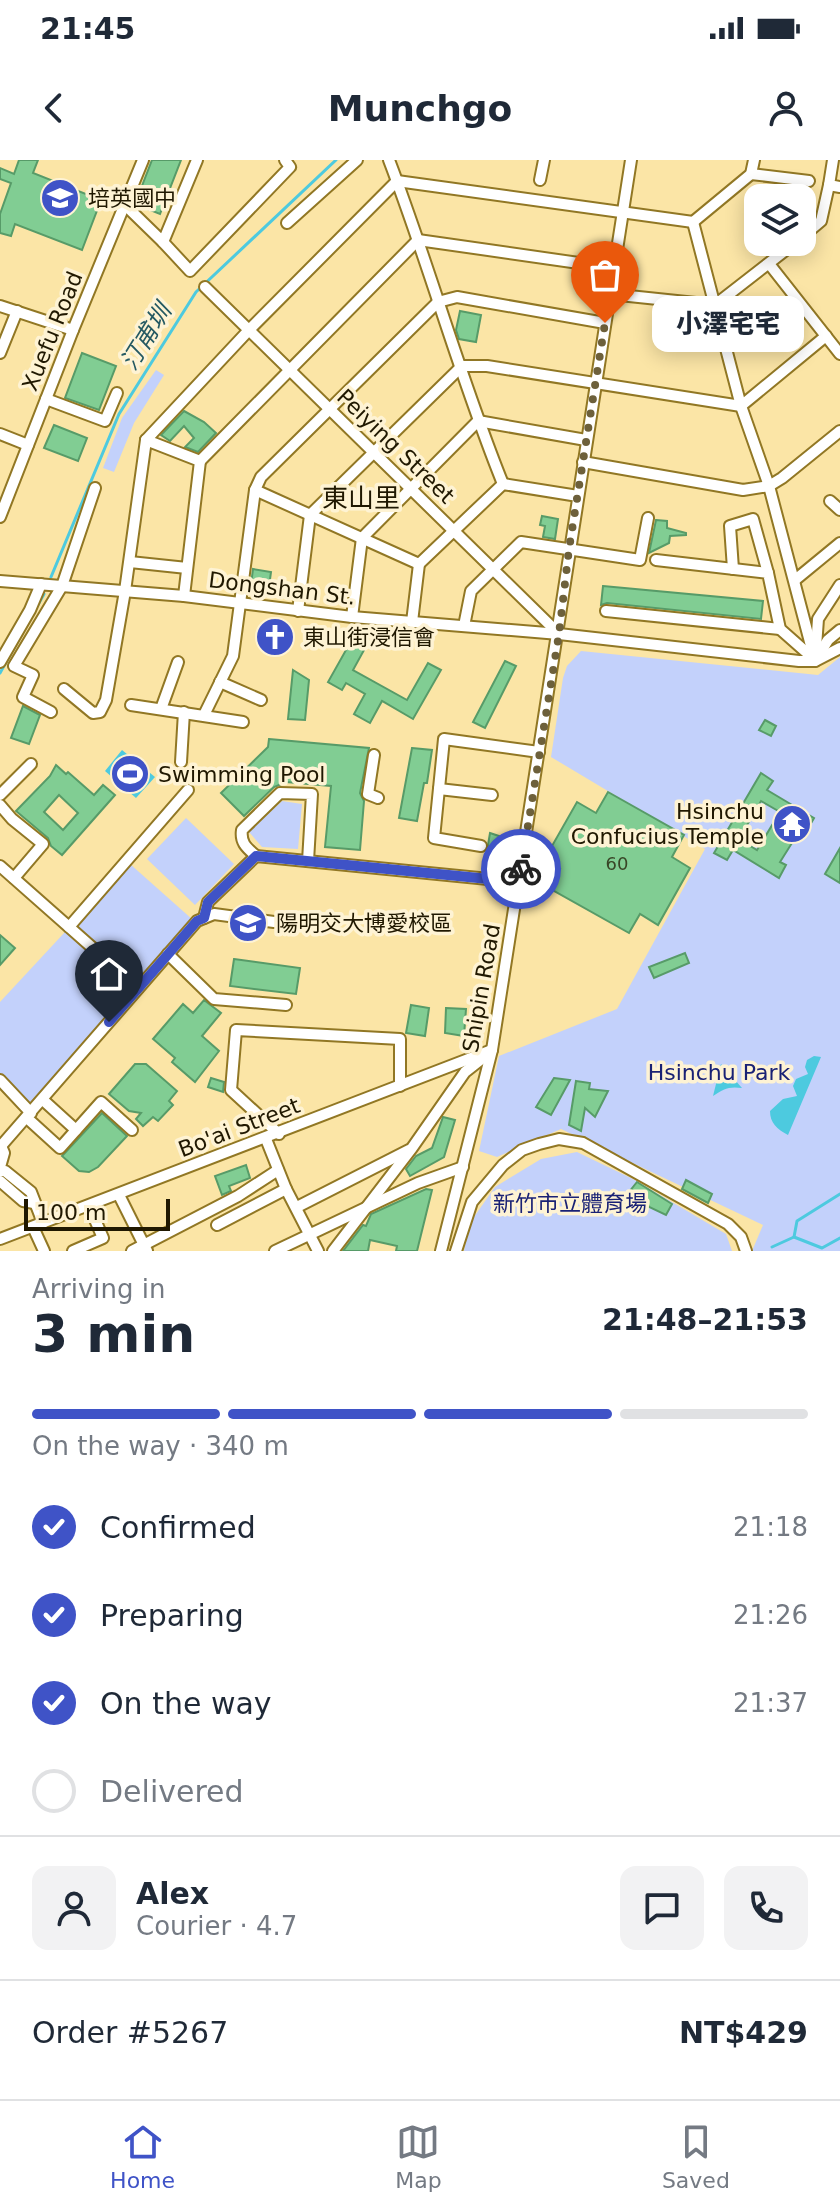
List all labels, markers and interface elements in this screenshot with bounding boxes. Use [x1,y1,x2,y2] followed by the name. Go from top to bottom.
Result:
[40,11,136,46] text: 21:45
[32,86,76,130] icon: back
[764,86,808,130] icon: person
[328,88,512,129] text: Munchgo
[39,177,81,219] school or university icon: 培英國中
[744,184,816,256] map controls
[744,184,816,256] button: layers
[88,186,176,211] place label: 培英國中
[571,241,639,323] pin
[583,253,627,297] icon: bag
[17,268,88,394] street label: Xuefu Road
[653,295,805,351] callout: 小澤宅宅
[115,297,179,375] water label: 汀甫圳
[676,309,780,339] text: 小澤宅宅
[332,384,460,509] street label: Peiying Street
[322,483,400,513] district label: 東山里
[207,567,357,610] street label: Dongshan St.
[254,616,296,658] church icon: 東山街浸信會
[303,625,435,650] place label: 東山街浸信會
[109,753,151,795] sports icon: Swimming Pool
[158,762,325,787] place label: Swimming Pool
[571,799,764,849] place label: Hsinchu Confucius Temple
[771,803,813,845] temple icon: Hsinchu Confucius Temple
[481,829,561,909] courier
[499,847,543,891] icon: bike
[606,853,628,874] house number: 60
[227,902,269,944] school or university icon: 陽明交大博愛校區
[276,911,452,936] place label: 陽明交大博愛校區
[458,922,505,1054] street label: Shipin Road
[75,940,143,1022] pin
[87,952,131,996] icon: home
[648,1060,791,1085] park label: Hsinchu Park
[175,1093,304,1162] street label: Bo'ai Street
[493,1191,647,1216] park label: 新竹市立體育場
[24,1195,170,1231] scale bar
[36,1200,106,1225] text: 100 m
[32,1274,166,1304] text: Arriving in
[602,1302,808,1337] text: 21:48–21:53
[32,1304,195,1364] text: 3 min
[32,1431,289,1461] text: On the way · 340 m
[32,1505,76,1549] icon: check
[100,1510,256,1545] text: Confirmed
[733,1512,808,1542] text: 21:18
[32,1593,76,1637] icon: check
[100,1598,244,1633] text: Preparing
[733,1600,808,1630] text: 21:26
[32,1681,76,1725] icon: check
[100,1686,272,1721] text: On the way
[733,1688,808,1718] text: 21:37
[100,1774,244,1809] text: Delivered
[32,1866,116,1950] button: person
[620,1866,704,1950] button: chat
[724,1866,808,1950] button: phone
[136,1876,209,1911] text: Alex
[136,1911,297,1941] text: Courier · 4.7
[32,2015,228,2050] text: Order #5267
[679,2015,808,2050] text: NT$429
[110,2120,175,2193] tab: Home
[395,2120,442,2193] tab: Map
[662,2120,730,2193] tab: Saved

